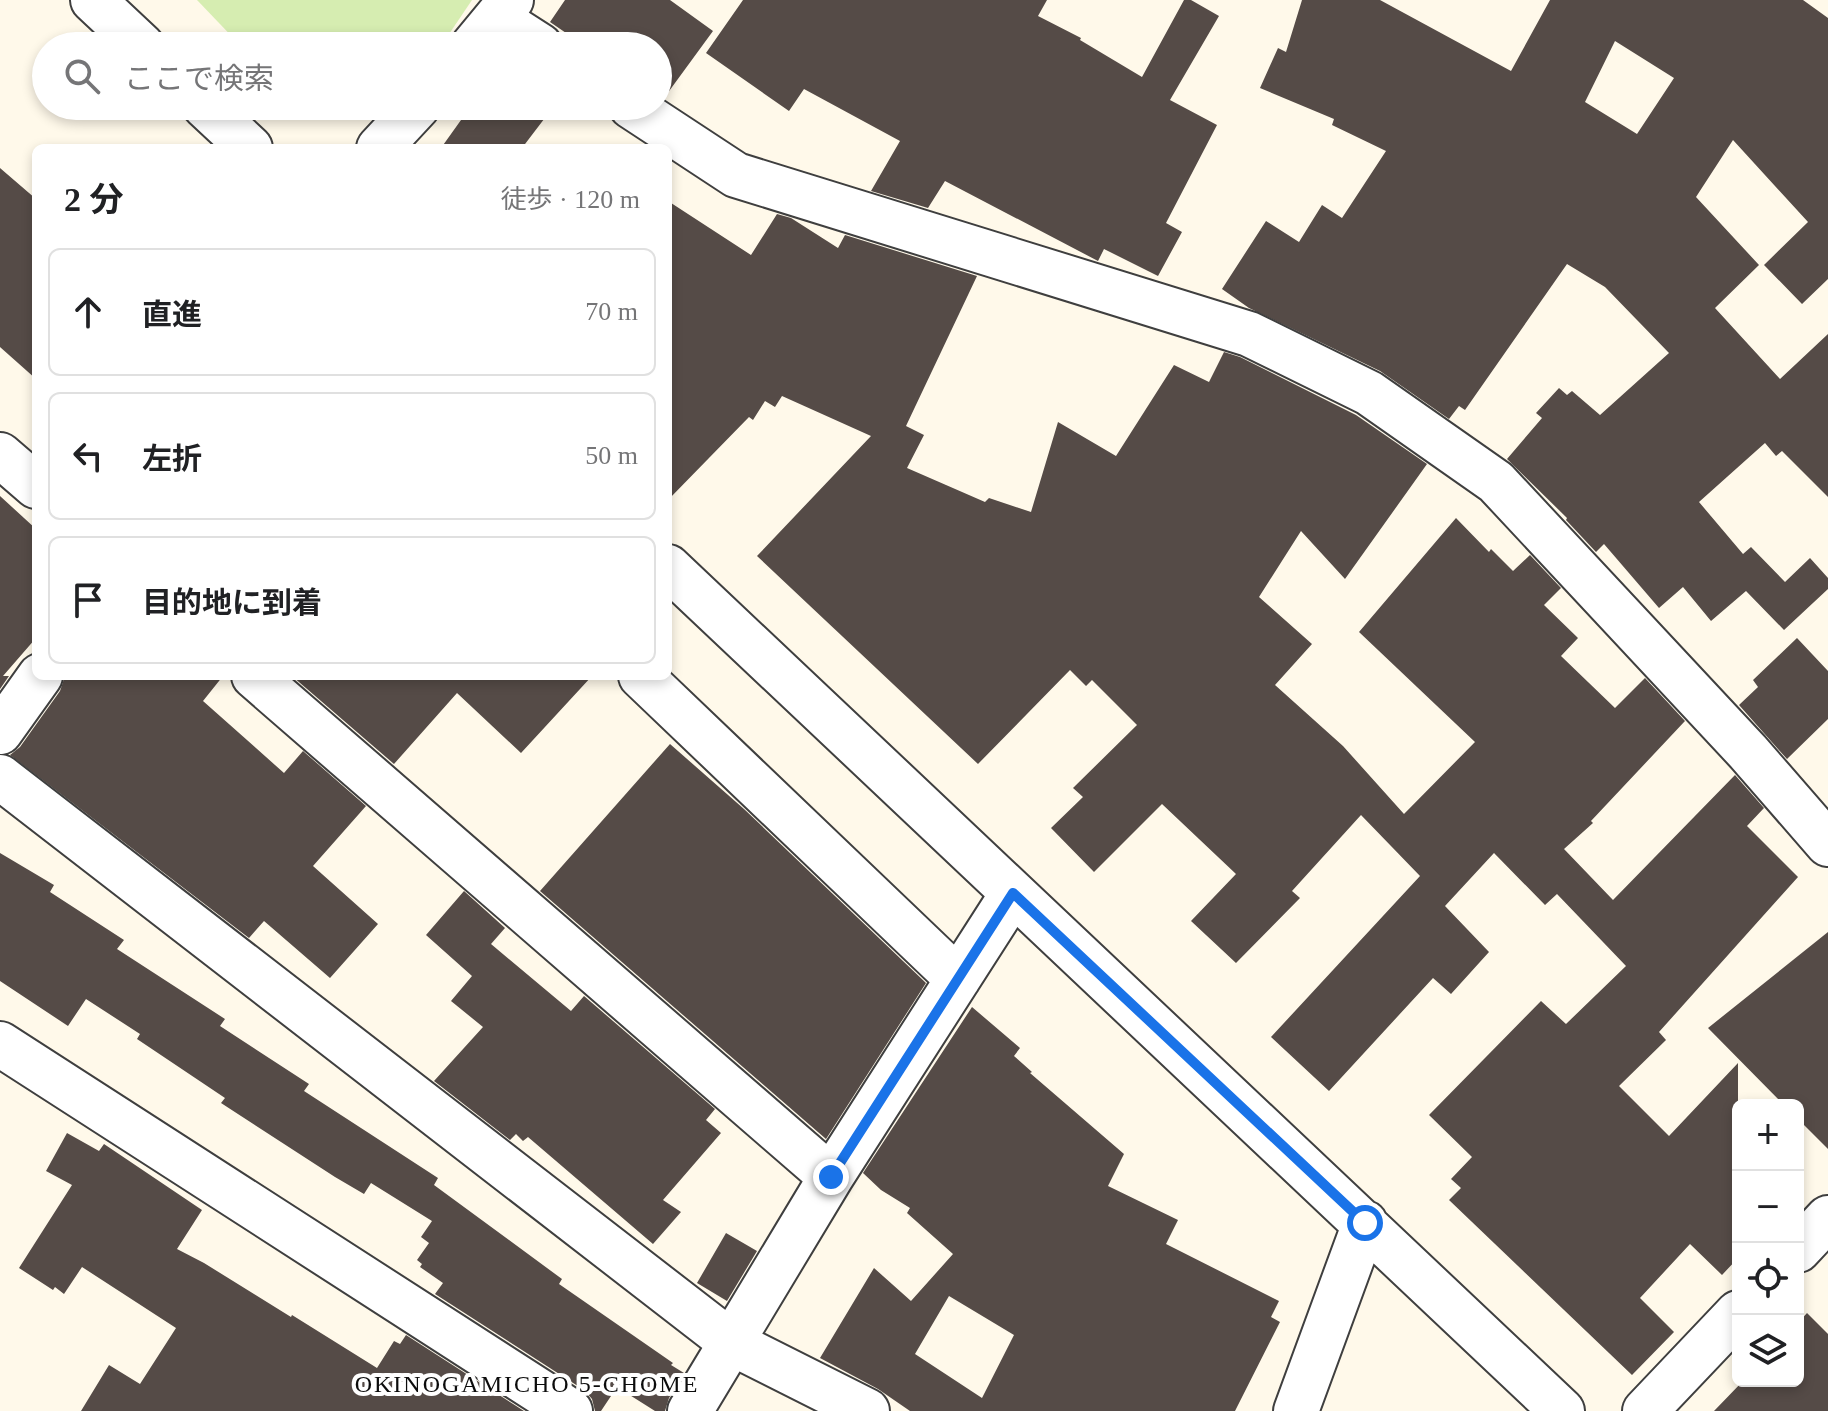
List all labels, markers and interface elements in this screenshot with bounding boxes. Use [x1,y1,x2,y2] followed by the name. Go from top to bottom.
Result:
[32,32,672,120] search box
[60,54,104,98] icon: search
[124,62,274,95] text: ここで検索
[64,181,124,218] text: 2 分
[501,185,640,214] text: 徒歩 · 120 m
[66,290,110,334] icon: ahead
[585,297,638,326] text: 70 m
[142,298,202,331] text: 直進
[66,434,110,478] icon: left
[585,441,638,470] text: 50 m
[142,442,202,475] text: 左折
[66,578,110,622] icon: arrive
[142,586,322,619] text: 目的地に到着
[1732,1099,1804,1387] map controls
[1732,1099,1804,1171] button: +
[813,1159,849,1195] route end
[1732,1171,1804,1243] button: −
[1347,1205,1383,1241] route start
[1732,1243,1804,1315] button: locate
[1732,1315,1804,1387] button: layers
[355,1371,699,1397] district label: OKINOGAMICHO 5-CHOME

